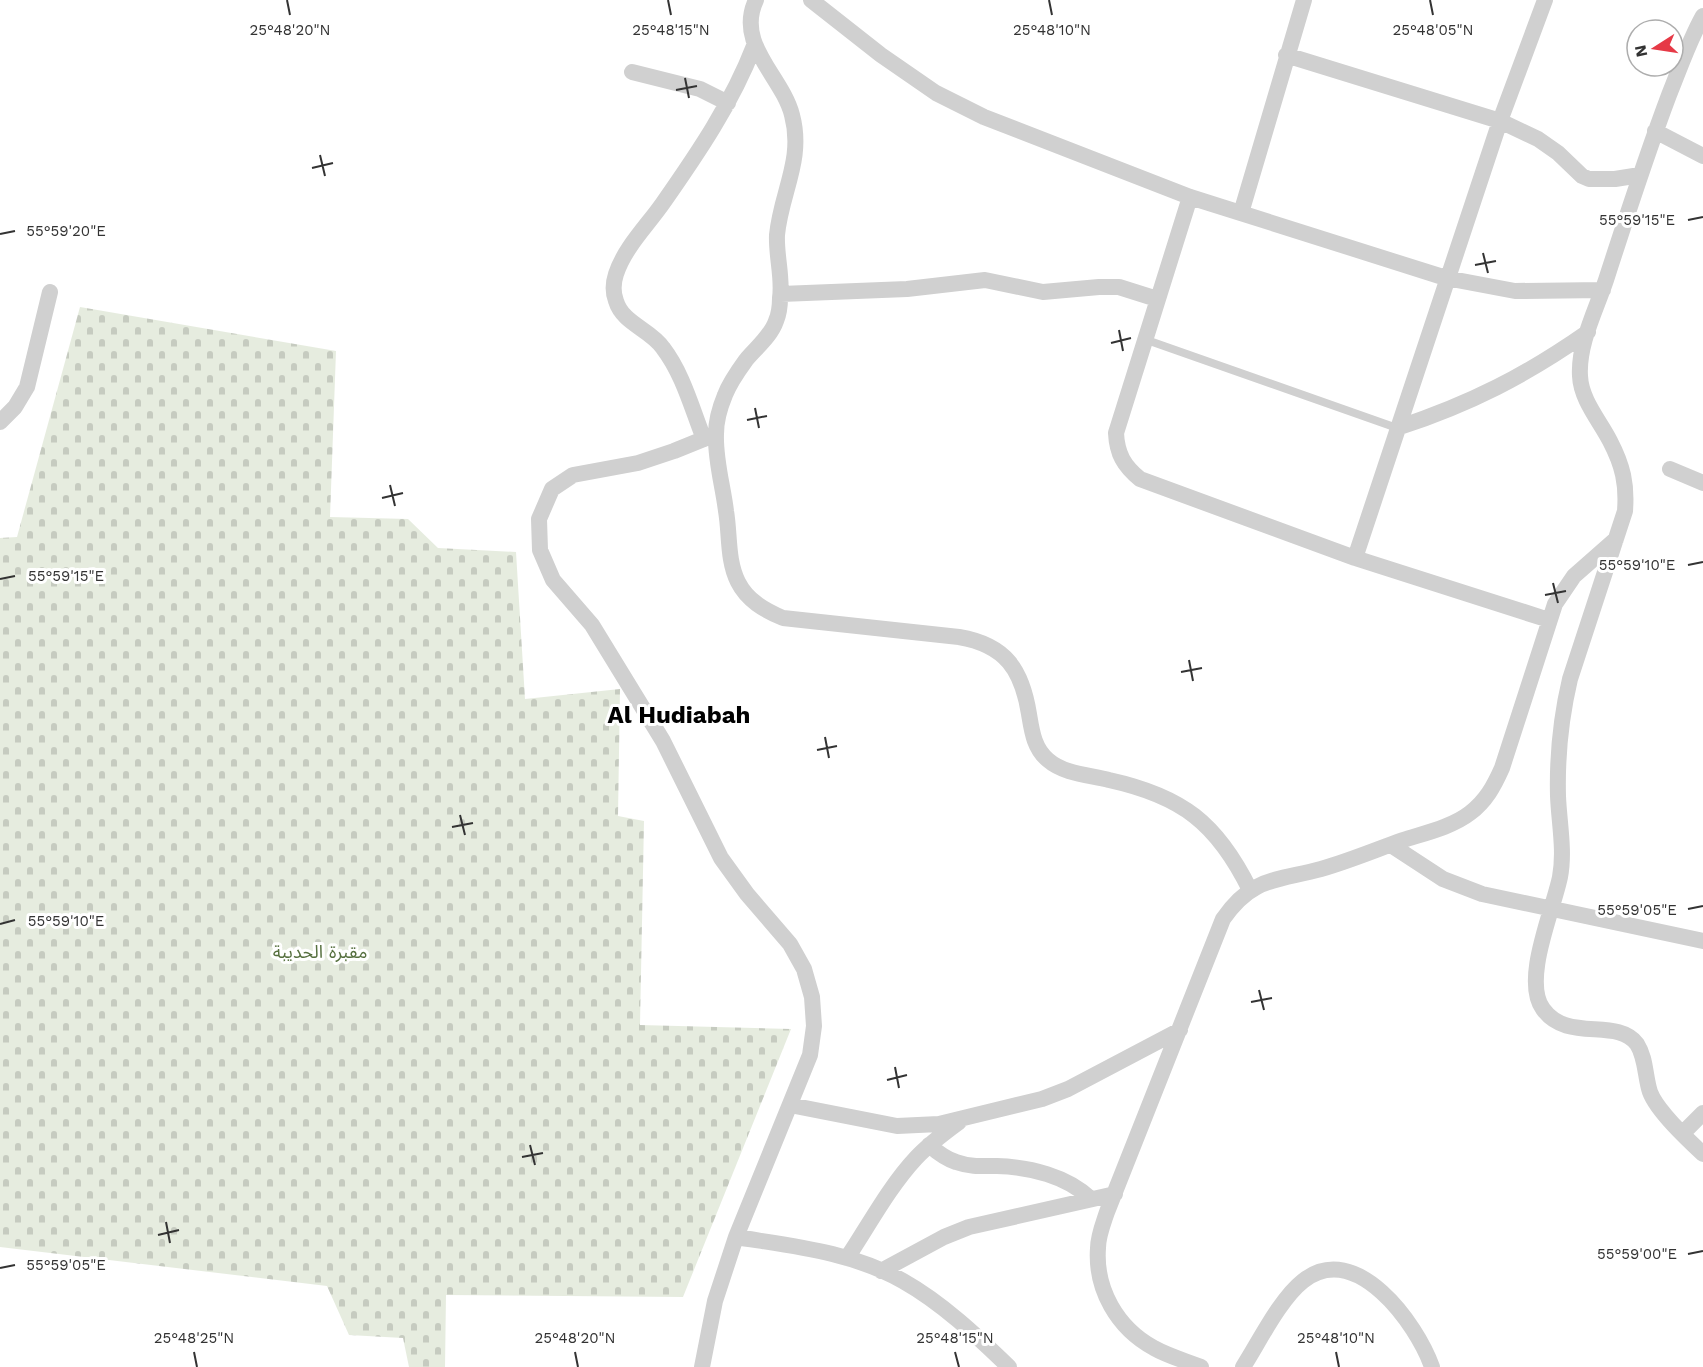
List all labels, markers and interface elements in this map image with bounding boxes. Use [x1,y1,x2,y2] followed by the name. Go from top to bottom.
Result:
[1625,18,1685,78] north arrow
[249,21,331,39] text: 25°48'20"N
[632,21,710,39] text: 25°48'15"N
[1013,21,1091,39] text: 25°48'10"N
[1392,21,1474,39] text: 25°48'05"N
[1630,43,1651,59] text: N
[1599,211,1675,229] text: 55°59'15"E
[26,222,106,240] text: 55°59'20"E
[1599,556,1675,574] text: 55°59'10"E
[28,567,104,585] text: 55°59'15"E
[608,701,750,729] district label: Al Hudiabah
[1597,901,1677,919] text: 55°59'05"E
[28,912,104,930] text: 55°59'10"E
[273,941,367,963] park label: مقبرة الحديبة
[1597,1245,1677,1263] text: 55°59'00"E
[26,1256,106,1274] text: 55°59'05"E
[154,1329,234,1347] text: 25°48'25"N
[534,1329,616,1347] text: 25°48'20"N
[916,1329,994,1347] text: 25°48'15"N
[1297,1329,1375,1347] text: 25°48'10"N

